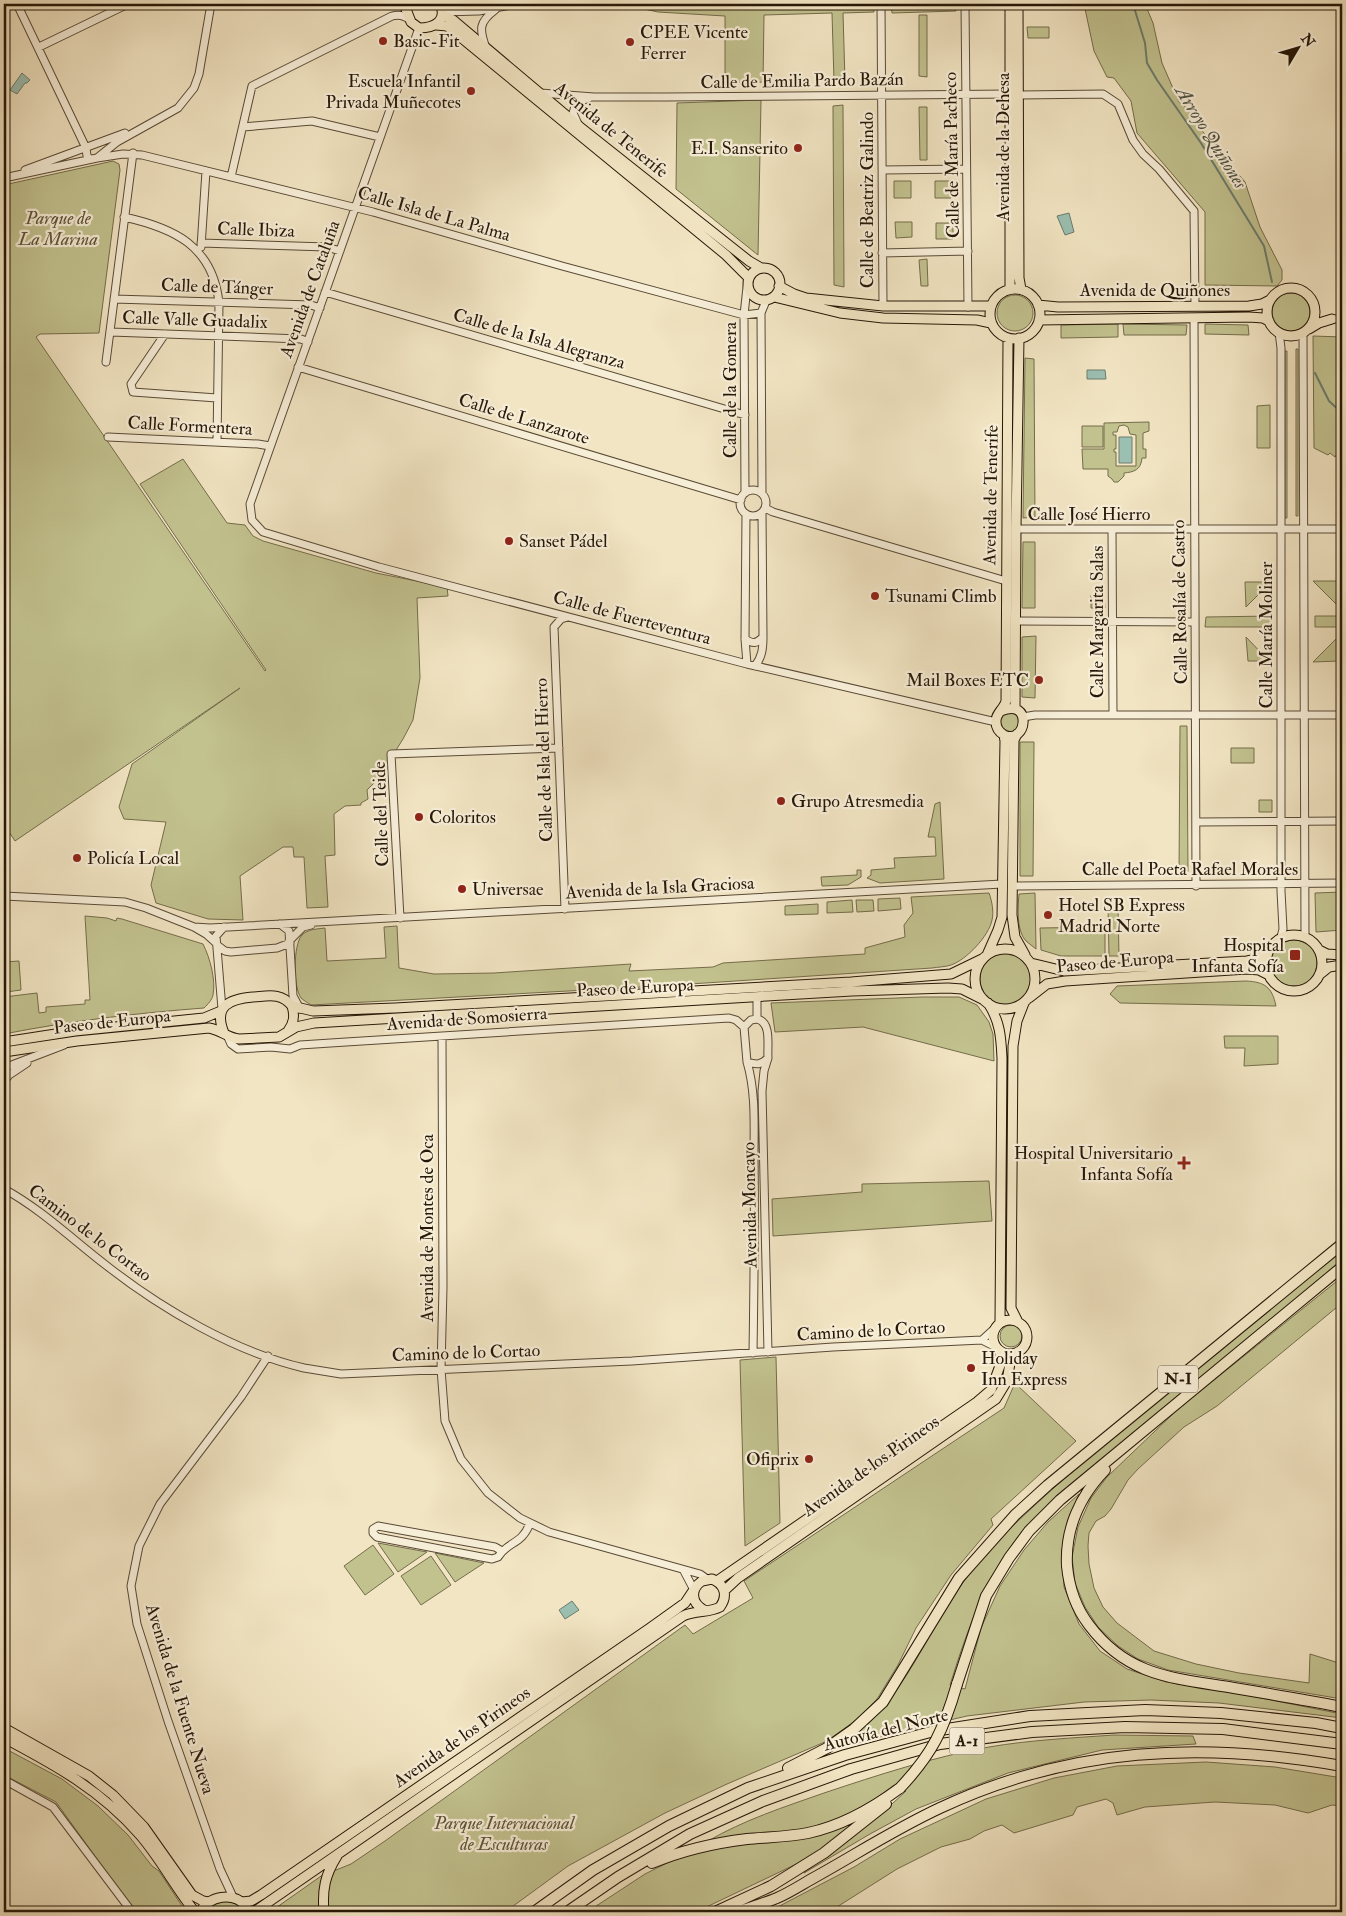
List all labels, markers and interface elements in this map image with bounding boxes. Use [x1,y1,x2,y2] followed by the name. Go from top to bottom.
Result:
[640,21,749,65] place label: CPEE Vicente Ferrer
[1274,22,1324,72] north arrow
[1297,29,1319,51] text: N
[393,30,460,53] place label: Basic-Fit
[377,35,389,47] marker: Basic-Fit
[624,36,636,48] marker: CPEE Vicente Ferrer
[700,68,904,94] street label: Calle de Emilia Pardo Bazán
[325,70,461,114] place label: Escuela Infantil Privada Muñecotes
[939,71,965,238] street label: Calle de María Pacheco
[992,72,1015,222] street label: Avenida de la Dehesa
[548,76,673,183] street label: Avenida de Tenerife
[1169,79,1253,194] water label: Arroyo Quiñones
[465,85,477,97] marker: Escuela Infantil Privada Muñecotes
[856,111,879,288] street label: Calle de Beatriz Galindo
[691,137,788,160] place label: E.I. Sanserito
[792,142,804,154] marker: E.I. Sanserito
[355,181,514,247] street label: Calle Isla de La Palma
[17,207,98,251] park label: Parque de La Marina
[217,217,296,243] street label: Calle Ibiza
[274,217,346,362] street label: Avenida de Cataluña
[160,274,274,300] street label: Calle de Tánger
[1079,279,1230,302] street label: Avenida de Quiñones
[450,303,628,375] street label: Calle de la Isla Alegranza
[122,306,268,334] street label: Calle Valle Guadalix
[719,321,742,458] street label: Calle de la Gomera
[456,388,593,450] street label: Calle de Lanzarote
[127,411,254,441] street label: Calle Formentera
[978,424,1004,566] street label: Avenida de Tenerife
[1027,503,1151,526] street label: Calle José Hierro
[1167,519,1193,684] street label: Calle Rosalía de Castro
[519,530,608,553] place label: Sanset Pádel
[503,535,515,547] marker: Sanset Pádel
[1086,546,1109,698] street label: Calle Margarita Salas
[1255,561,1278,708] street label: Calle María Moliner
[885,585,997,608] place label: Tsunami Climb
[551,586,714,650] street label: Calle de Fuerteventura
[869,590,881,602] marker: Tsunami Climb
[906,669,1029,692] place label: Mail Boxes ETC
[1033,674,1045,686] marker: Mail Boxes ETC
[530,677,558,842] street label: Calle de Isla del Hierro
[368,760,394,867] street label: Calle del Teide
[791,790,924,813] place label: Grupo Atresmedia
[775,795,787,807] marker: Grupo Atresmedia
[429,806,496,829] place label: Coloritos
[413,811,425,823] marker: Coloritos
[87,847,180,870] place label: Policía Local
[71,852,83,864] marker: Policía Local
[1082,858,1298,881] street label: Calle del Poeta Rafael Morales
[564,872,755,904] street label: Avenida de la Isla Graciosa
[472,878,544,901] place label: Universae
[456,883,468,895] marker: Universae
[1058,894,1185,938] place label: Hotel SB Express Madrid Norte
[1042,909,1054,921] marker: Hotel SB Express Madrid Norte
[1191,934,1285,978] place label: Hospital Infanta Sofía
[1055,945,1175,979] street label: Paseo de Europa
[1288,948,1302,962] marker: Hospital Infanta Sofía
[576,973,695,1003] street label: Paseo de Europa
[385,1002,549,1036] street label: Avenida de Somosierra
[52,1004,172,1040] street label: Paseo de Europa
[416,1133,439,1323] street label: Avenida de Montes de Oca
[737,1141,763,1269] street label: Avenida Moncayo
[1014,1142,1174,1186] place label: Hospital Universitario Infanta Sofía
[1177,1156,1191,1170] marker: Hospital Universitario Infanta Sofía
[24,1179,157,1287] street label: Camino de lo Cortao
[796,1316,946,1346] street label: Camino de lo Cortao
[391,1339,541,1367] street label: Camino de lo Cortao
[981,1347,1067,1391] place label: Holiday Inn Express
[965,1362,977,1374] marker: Holiday Inn Express
[1158,1366,1198,1392] road number: N-I
[797,1410,944,1522] street label: Avenida de los Pirineos
[746,1448,799,1471] place label: Ofiprix
[803,1453,815,1465] marker: Ofiprix
[140,1600,220,1797] street label: Avenida de la Fuente Nueva
[388,1681,535,1793] street label: Avenida de los Pirineos
[820,1703,951,1757] street label: Autovía del Norte
[950,1728,984,1754] road number: A-1
[433,1812,576,1856] park label: Parque Internacional de Esculturas

